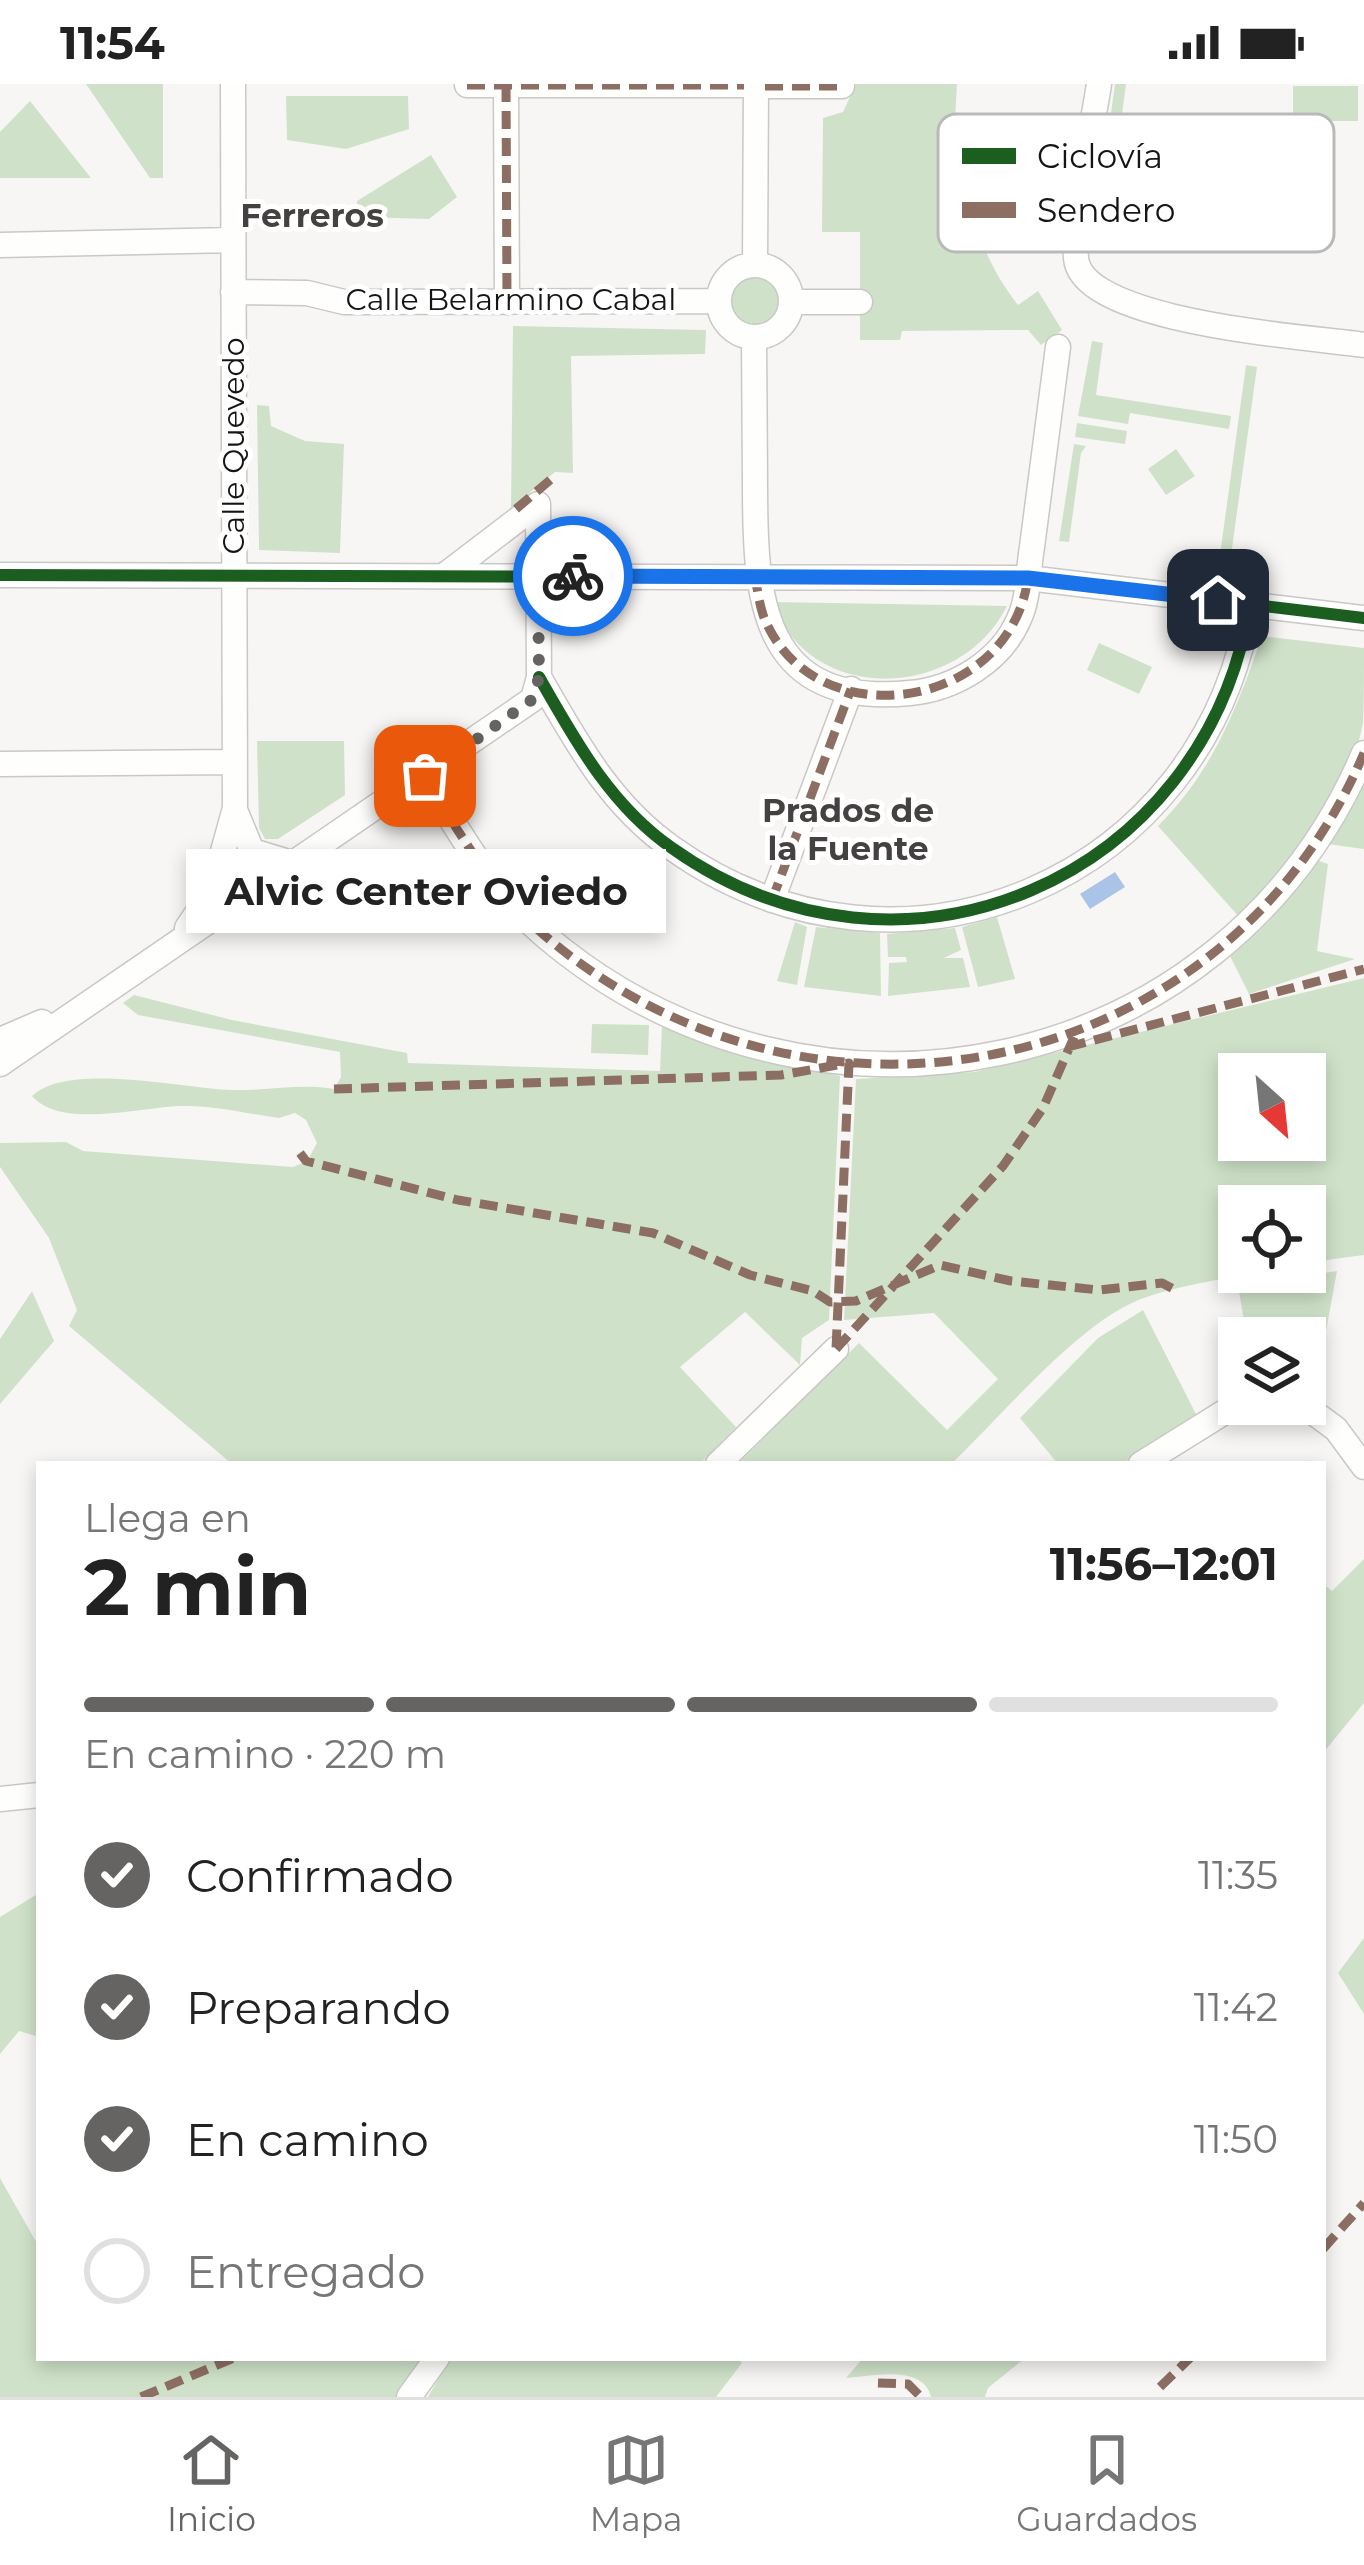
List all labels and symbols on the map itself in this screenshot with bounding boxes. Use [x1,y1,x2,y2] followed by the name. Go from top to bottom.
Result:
[938,114,1334,252] legend
[1037,136,1163,176] text: Ciclovía
[1037,190,1175,230] text: Sendero
[240,195,384,235] district label: Ferreros
[346,281,676,318] street label: Calle Belarmino Cabal
[215,337,252,555] street label: Calle Quevedo
[513,516,633,636] courier
[1167,549,1269,651] pin
[374,725,476,827] pin
[762,790,934,868] district label: Prados de la Fuente
[185,848,665,932] callout: Alvic Center Oviedo
[1218,1053,1326,1161] north arrow

